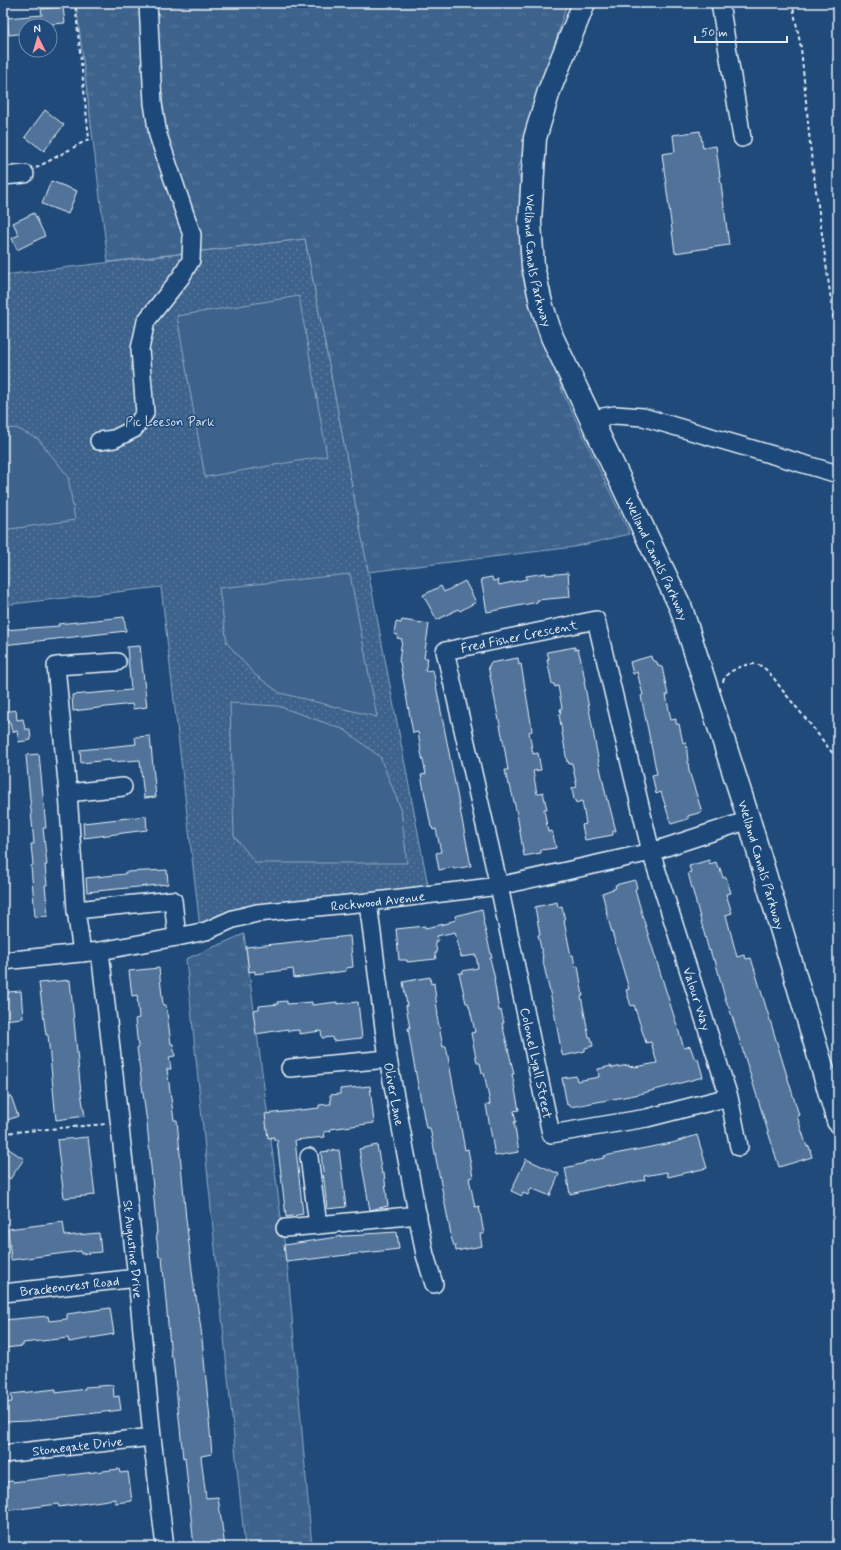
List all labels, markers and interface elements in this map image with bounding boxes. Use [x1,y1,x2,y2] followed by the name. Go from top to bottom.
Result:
[18,18,58,58] north arrow
[695,18,787,44] scale bar
[33,22,41,36] text: N
[701,25,728,41] text: 50 m
[520,194,555,329] street label: Welland Canals Parkway
[125,414,215,431] park label: Pic Leeson Park
[620,495,692,623] street label: Welland Canals Parkway
[459,617,579,658] street label: Fred Fisher Crescent
[733,798,788,932] street label: Welland Canals Parkway
[330,888,426,916] street label: Rockwood Avenue
[678,965,714,1033] street label: Valour Way
[515,1006,556,1120] street label: Colonel Lyall Street
[379,1061,407,1128] street label: Oliver Lane
[118,1199,146,1299] street label: St Augustine Drive
[19,1273,120,1301] street label: Brackencrest Road
[31,1433,124,1461] street label: Stonegate Drive

